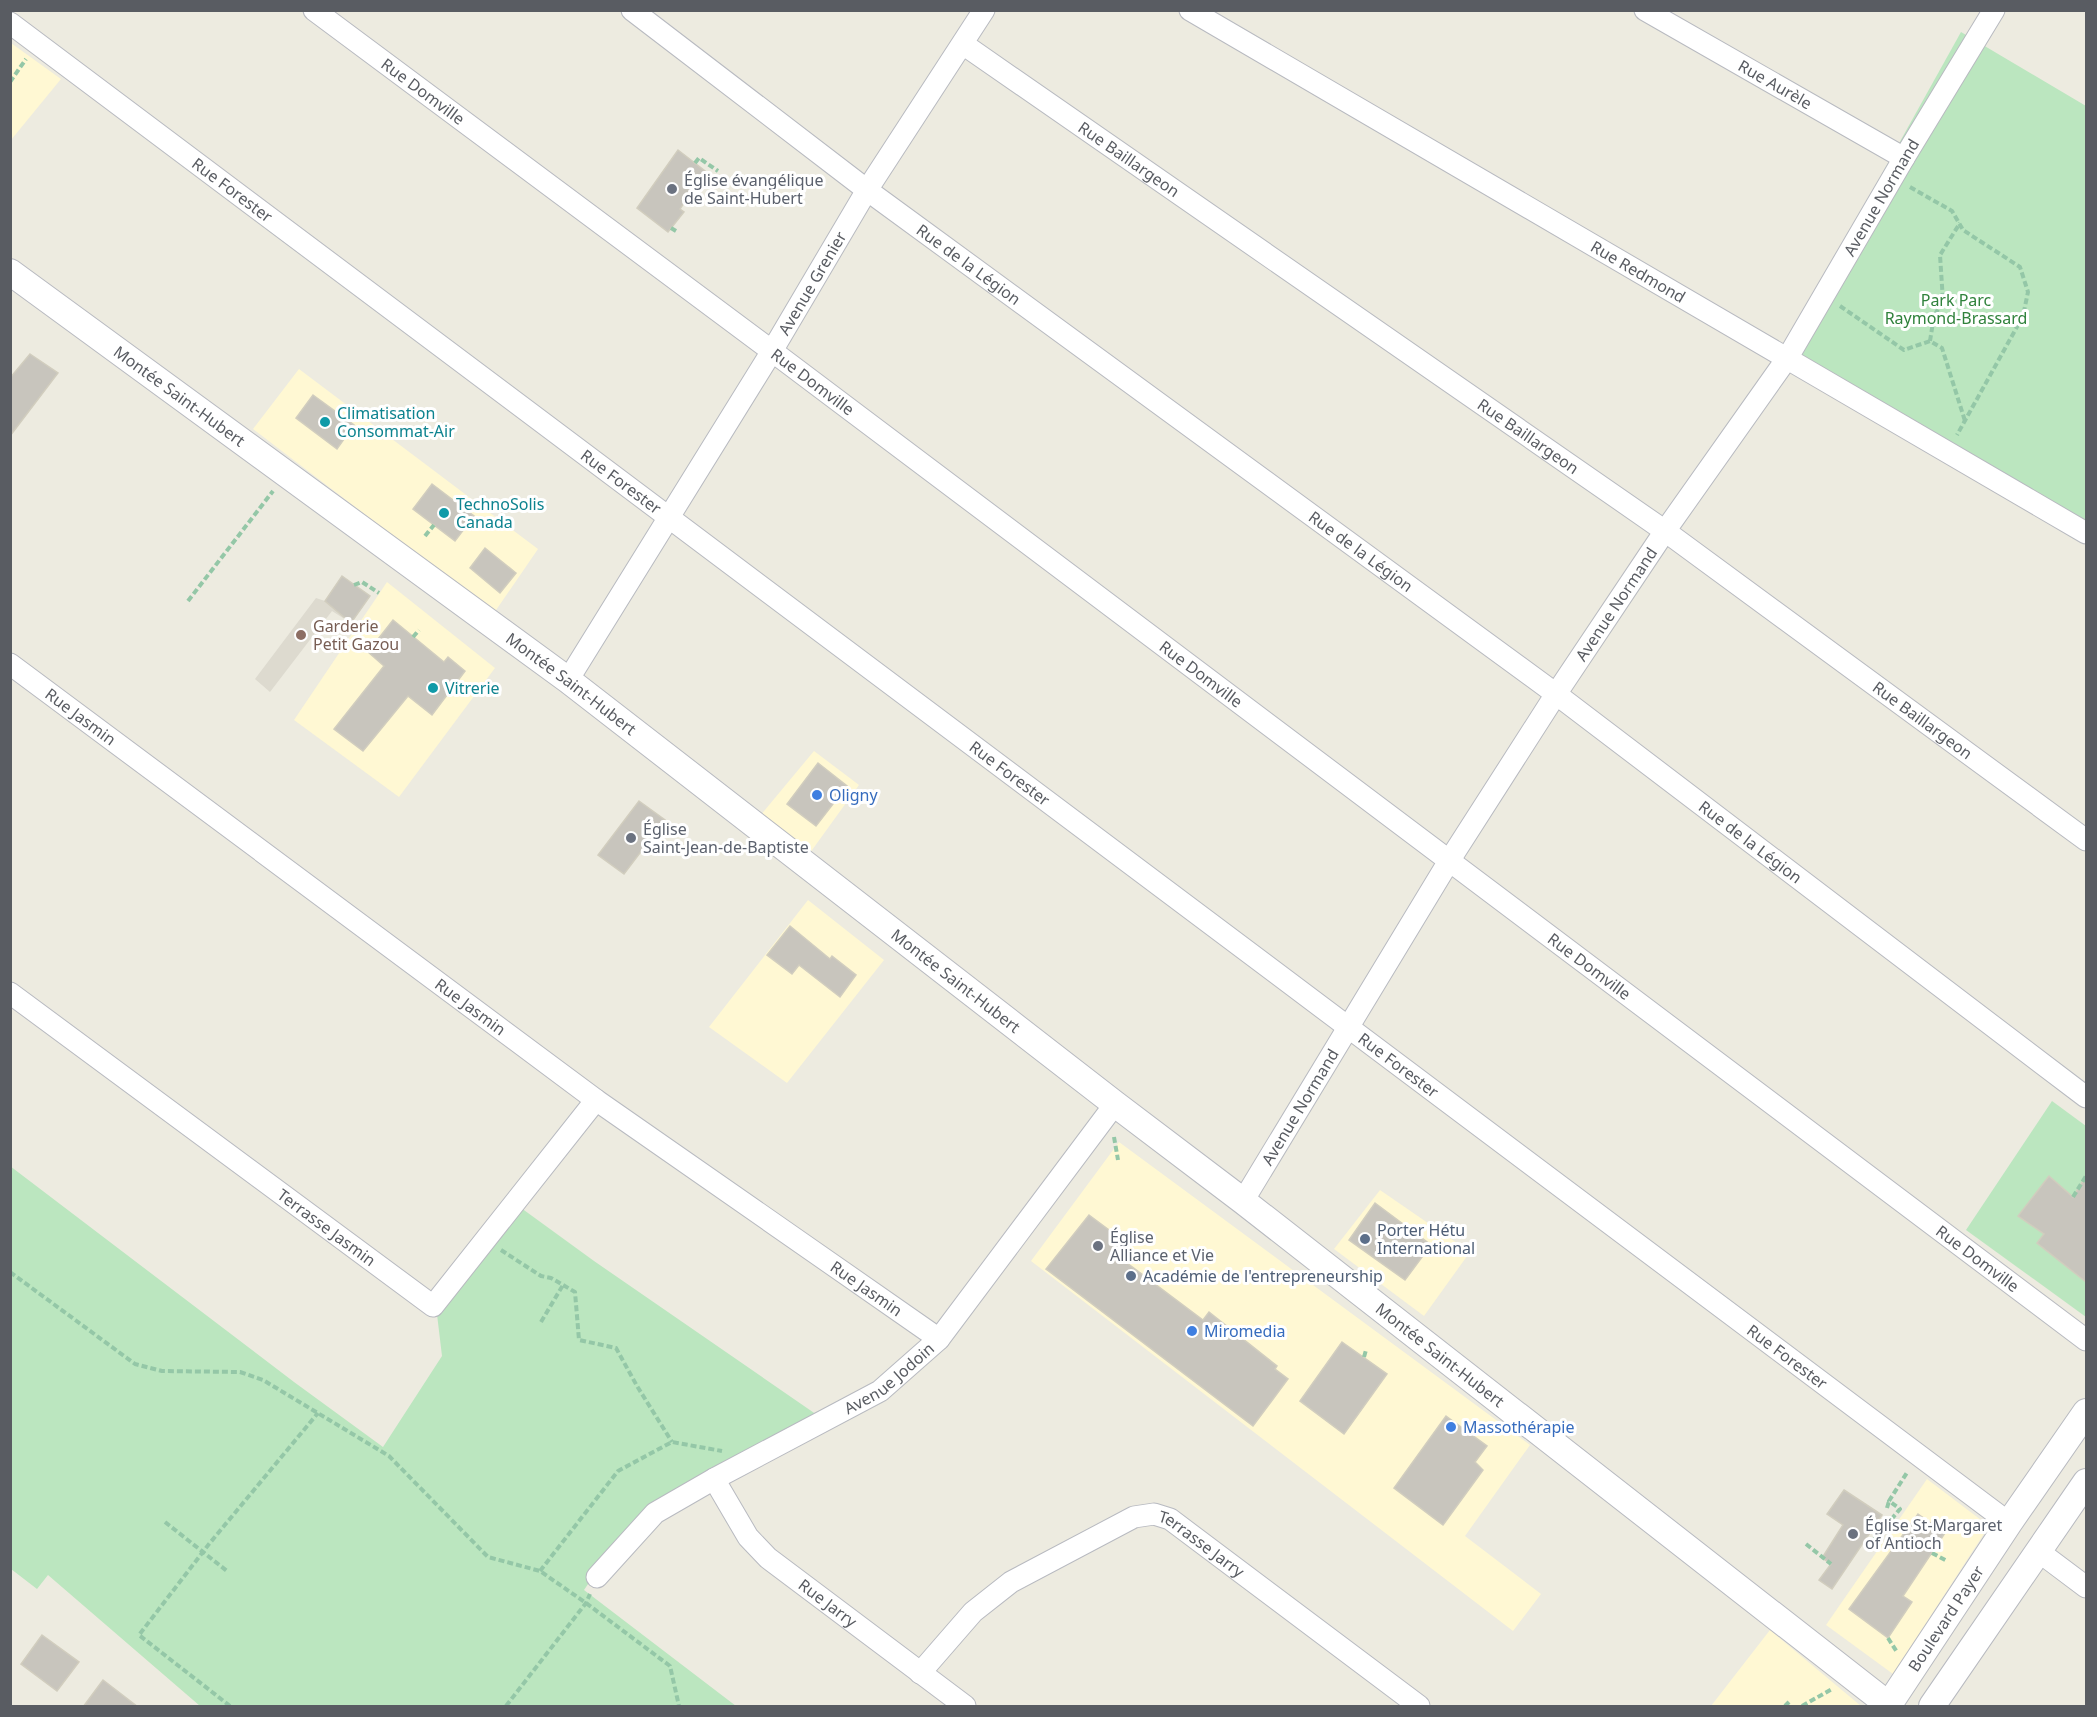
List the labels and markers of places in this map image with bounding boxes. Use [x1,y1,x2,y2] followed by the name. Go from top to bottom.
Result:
[684,169,823,209] place label: Église évangélique de Saint-Hubert
[665,182,679,196] marker: Église évangélique de Saint-Hubert
[337,402,455,442] place label: Climatisation Consommat-Air
[318,415,332,429] marker: Climatisation Consommat-Air
[456,493,544,533] place label: TechnoSolis Canada
[437,506,451,520] marker: TechnoSolis Canada
[313,615,399,655] place label: Garderie Petit Gazou
[294,628,308,642] marker: Garderie Petit Gazou
[445,677,500,699] place label: Vitrerie
[426,681,440,695] marker: Vitrerie
[829,784,878,806] place label: Oligny
[810,788,824,802] marker: Oligny
[643,818,809,858] place label: Église Saint-Jean-de-Baptiste
[624,831,638,845] marker: Église Saint-Jean-de-Baptiste
[1377,1219,1475,1259] place label: Porter Hétu International
[1110,1226,1214,1266] place label: Église Alliance et Vie
[1358,1232,1372,1246] marker: Porter Hétu International
[1091,1239,1105,1253] marker: Église Alliance et Vie
[1143,1265,1383,1287] place label: Académie de l'entrepreneurship
[1124,1269,1138,1283] marker: Académie de l'entrepreneurship
[1204,1320,1286,1342] place label: Miromedia
[1185,1324,1199,1338] marker: Miromedia
[1463,1416,1574,1438] place label: Massothérapie
[1444,1420,1458,1434] marker: Massothérapie
[1865,1514,2003,1554] place label: Église St-Margaret of Antioch
[1846,1527,1860,1541] marker: Église St-Margaret of Antioch

